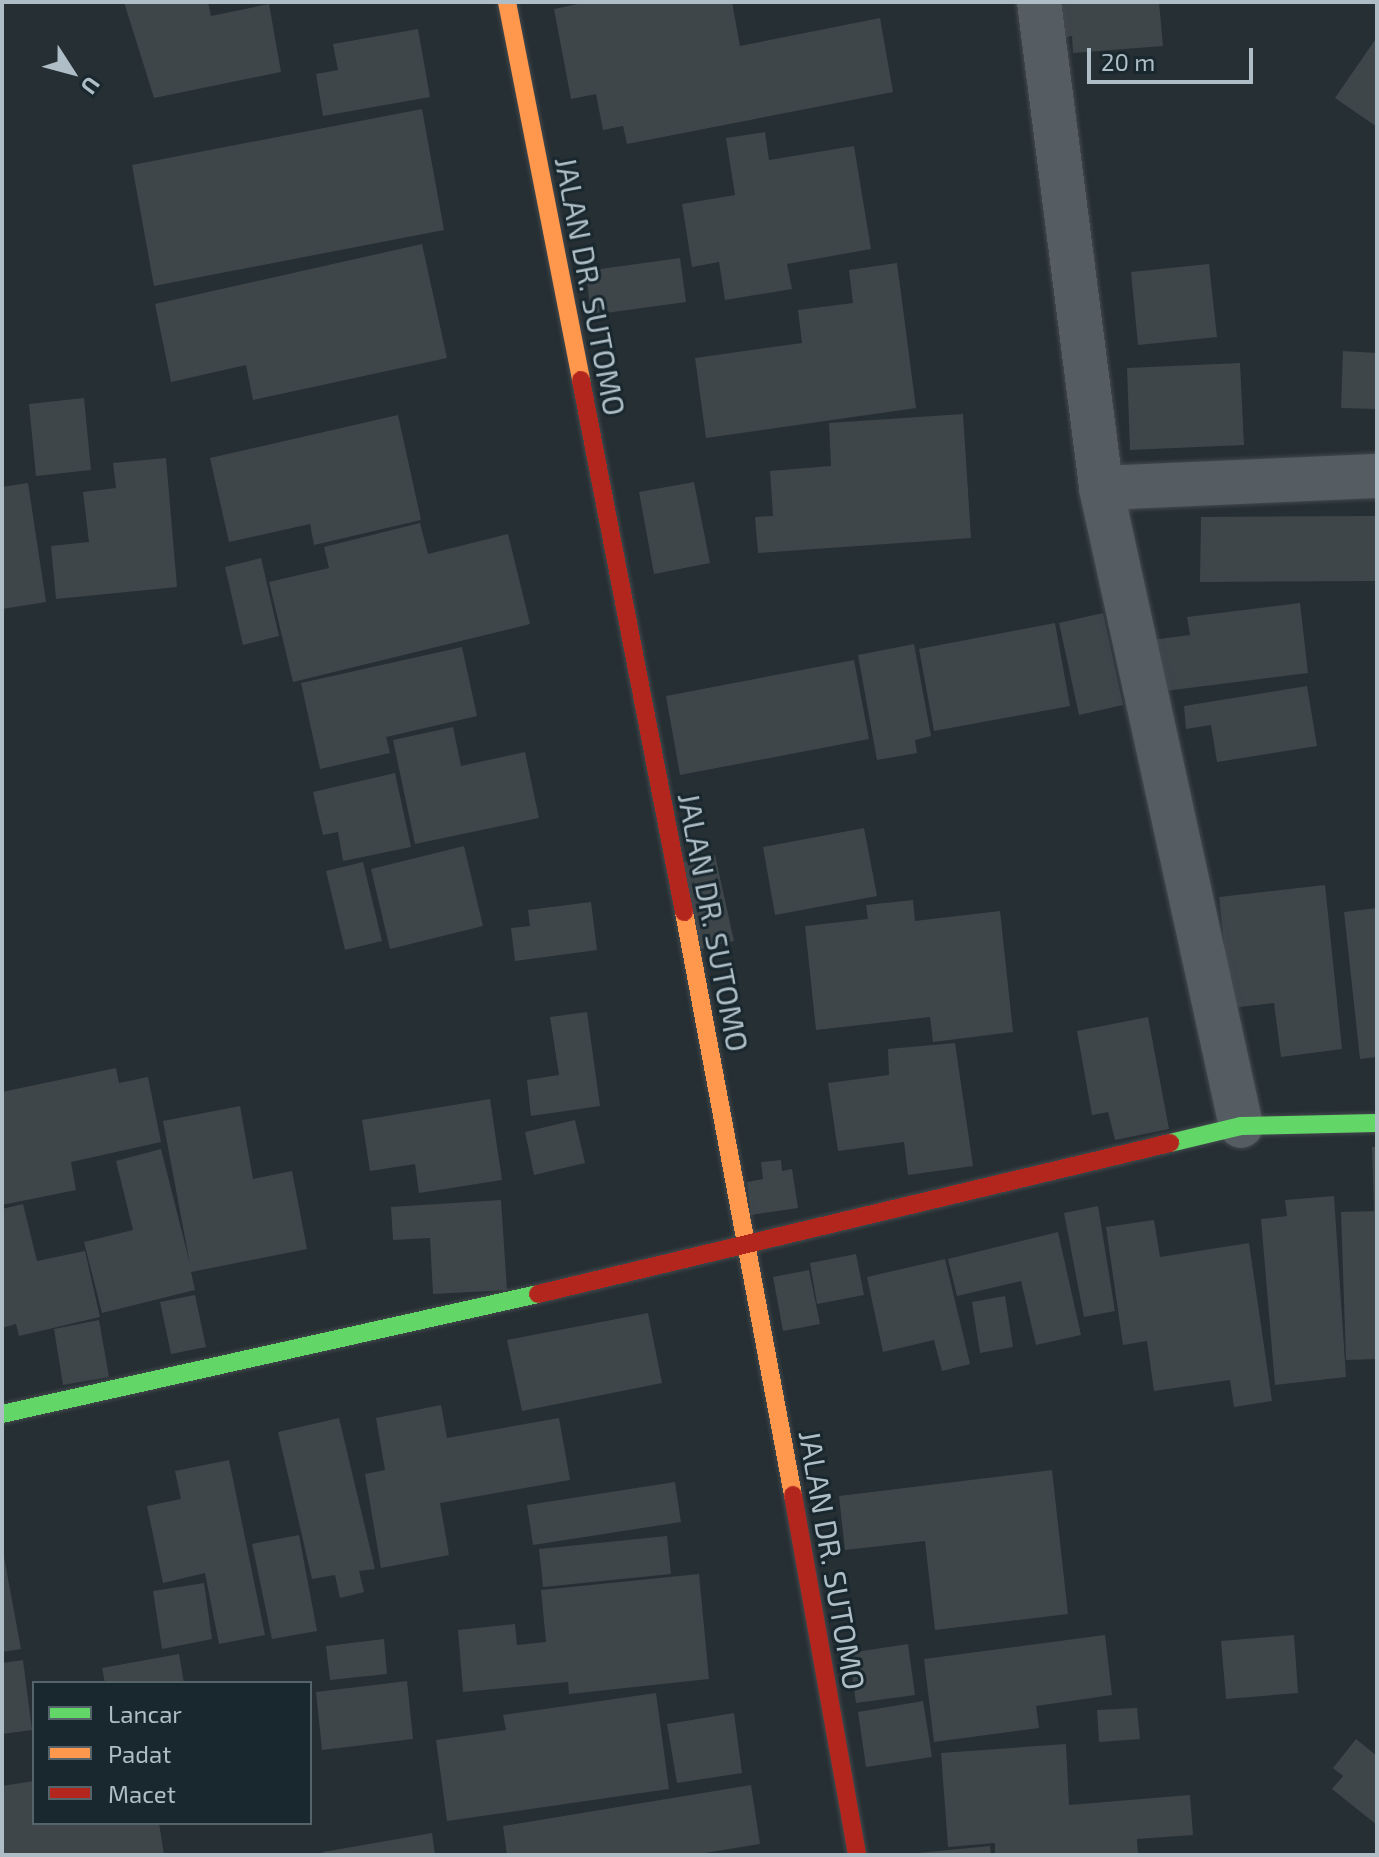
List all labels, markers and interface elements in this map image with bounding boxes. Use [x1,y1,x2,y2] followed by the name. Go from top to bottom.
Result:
[32,32,112,112] north arrow
[1091,32,1257,82] scale bar
[1101,47,1155,76] text: 20 m
[76,72,106,100] text: U
[548,153,634,419] street label: JALAN DR. SUTOMO
[671,789,757,1055] street label: JALAN DR. SUTOMO
[792,1427,874,1693] street label: JALAN DR. SUTOMO
[32,1681,312,1825] legend
[108,1699,182,1728] text: Lancar
[108,1739,171,1768] text: Padat
[108,1779,176,1808] text: Macet

